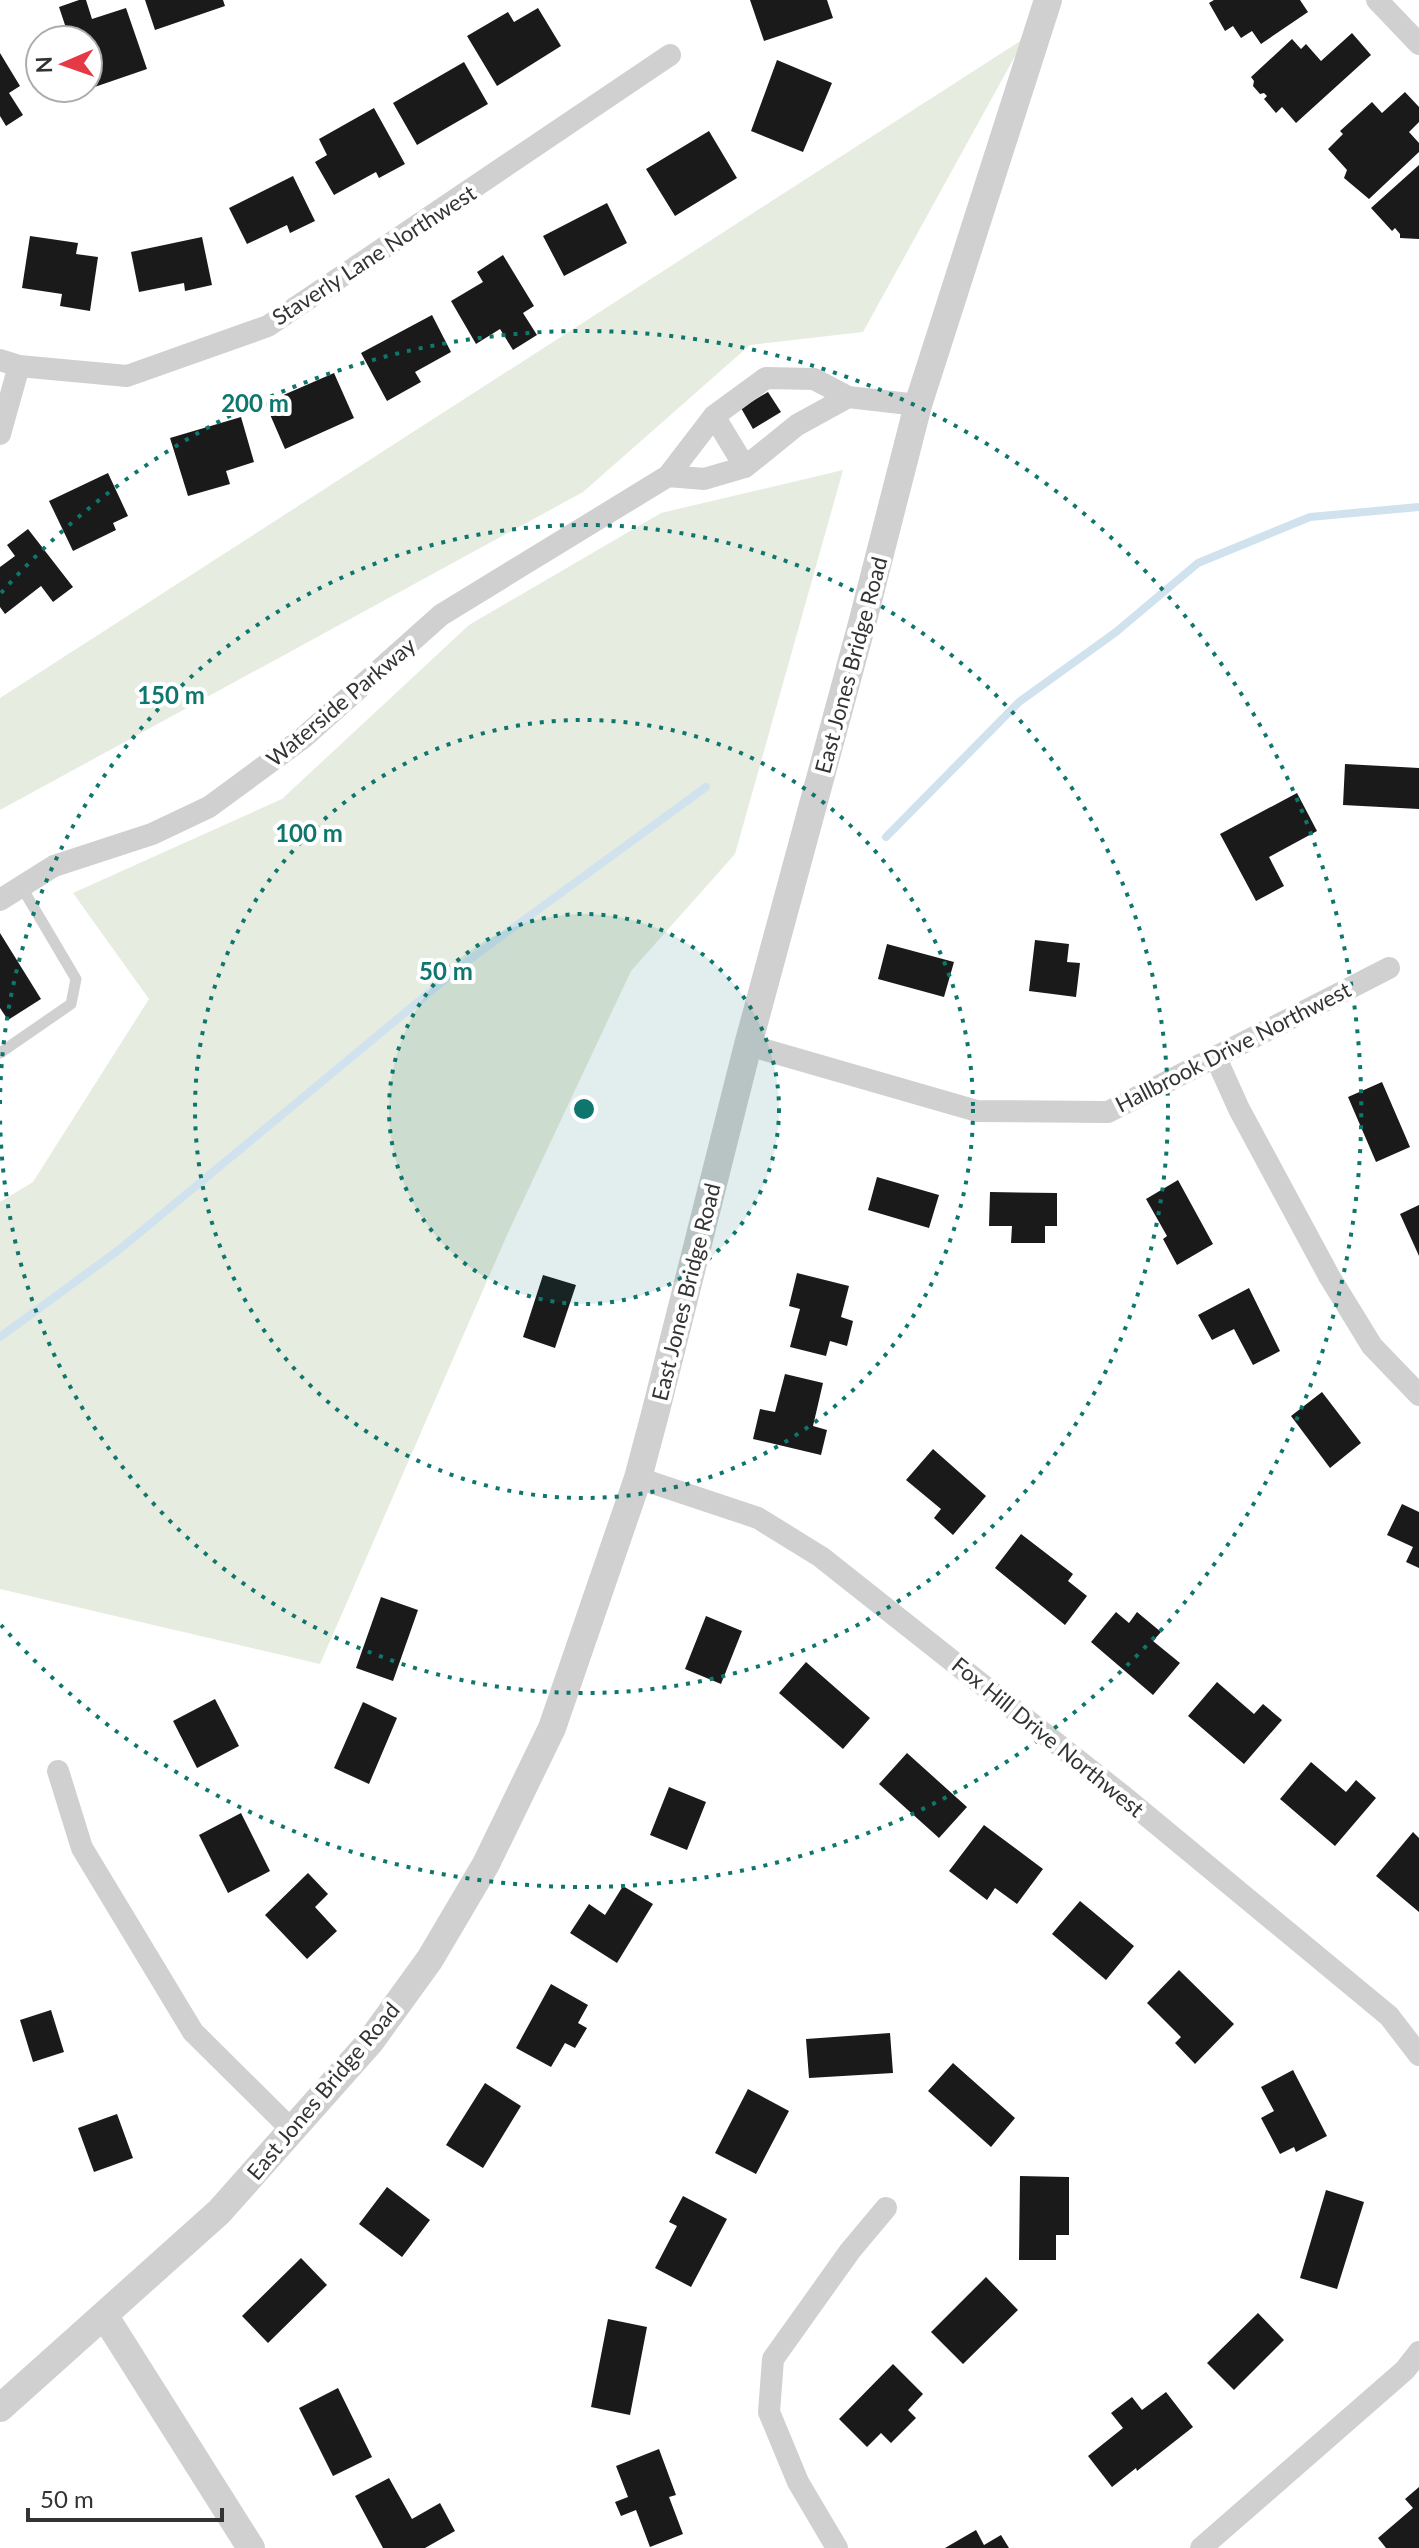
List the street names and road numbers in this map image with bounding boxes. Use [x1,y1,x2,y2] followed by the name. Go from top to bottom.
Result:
[267,179,481,331] street label: Staverly Lane Northwest
[809,554,892,776] street label: East Jones Bridge Road
[261,631,421,772] street label: Waterside Parkway
[1111,975,1355,1118] street label: Hallbrook Drive Northwest
[645,1180,726,1403] street label: East Jones Bridge Road
[947,1651,1150,1822] street label: Fox Hill Drive Northwest
[241,1996,405,2185] street label: East Jones Bridge Road

